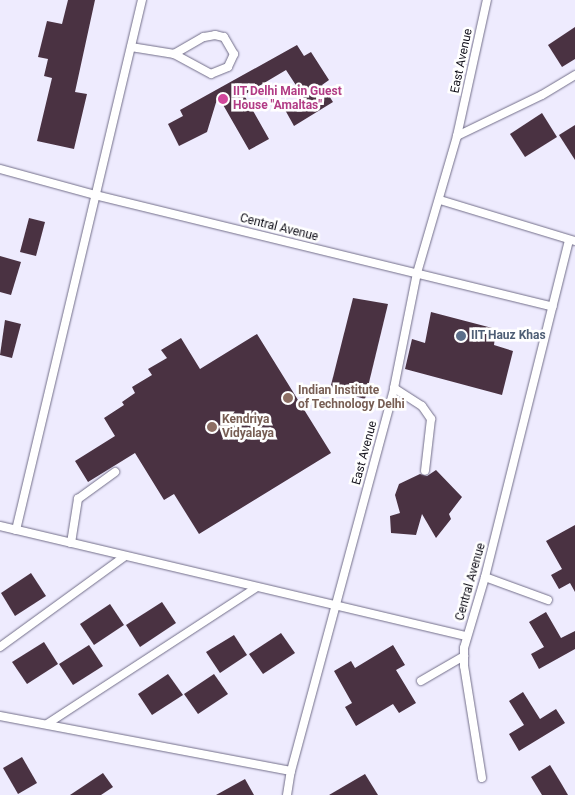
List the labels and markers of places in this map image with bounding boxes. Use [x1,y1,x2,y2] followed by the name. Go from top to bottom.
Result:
[233,85,342,113] place label: IIT Delhi Main Guest House "Amaltas"
[217,93,229,105] marker: IIT Delhi Main Guest House "Amaltas"
[471,329,546,343] place label: IIT Hauz Khas
[455,330,467,342] marker: IIT Hauz Khas
[298,384,405,412] place label: Indian Institute of Technology Delhi
[282,392,294,404] marker: Indian Institute of Technology Delhi
[222,413,274,441] place label: Kendriya Vidyalaya
[206,421,218,433] marker: Kendriya Vidyalaya

